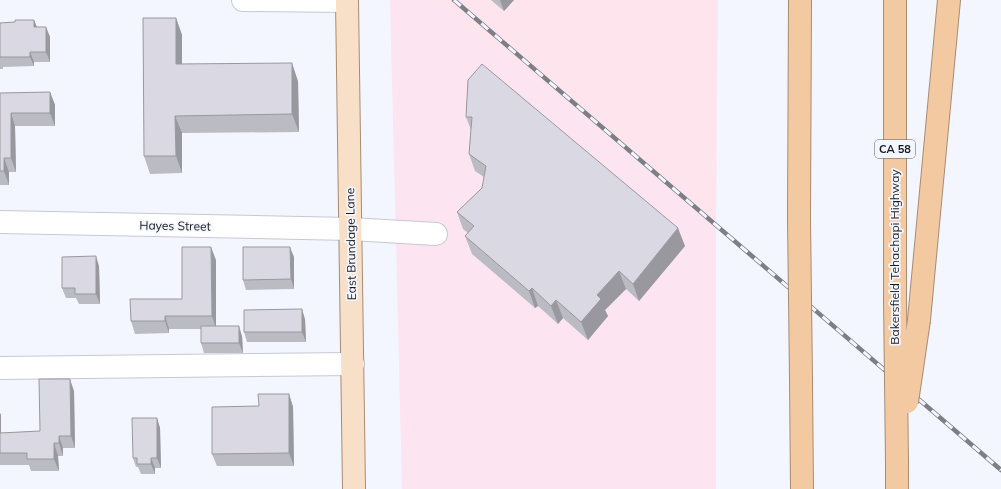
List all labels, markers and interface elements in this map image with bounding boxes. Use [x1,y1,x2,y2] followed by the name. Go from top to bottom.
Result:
[875,140,915,158] road number: CA 58
[887,169,902,345] street label: Bakersfield Tehachapi Highway
[342,188,359,300] street label: East Brundage Lane
[139,217,211,234] street label: Hayes Street

